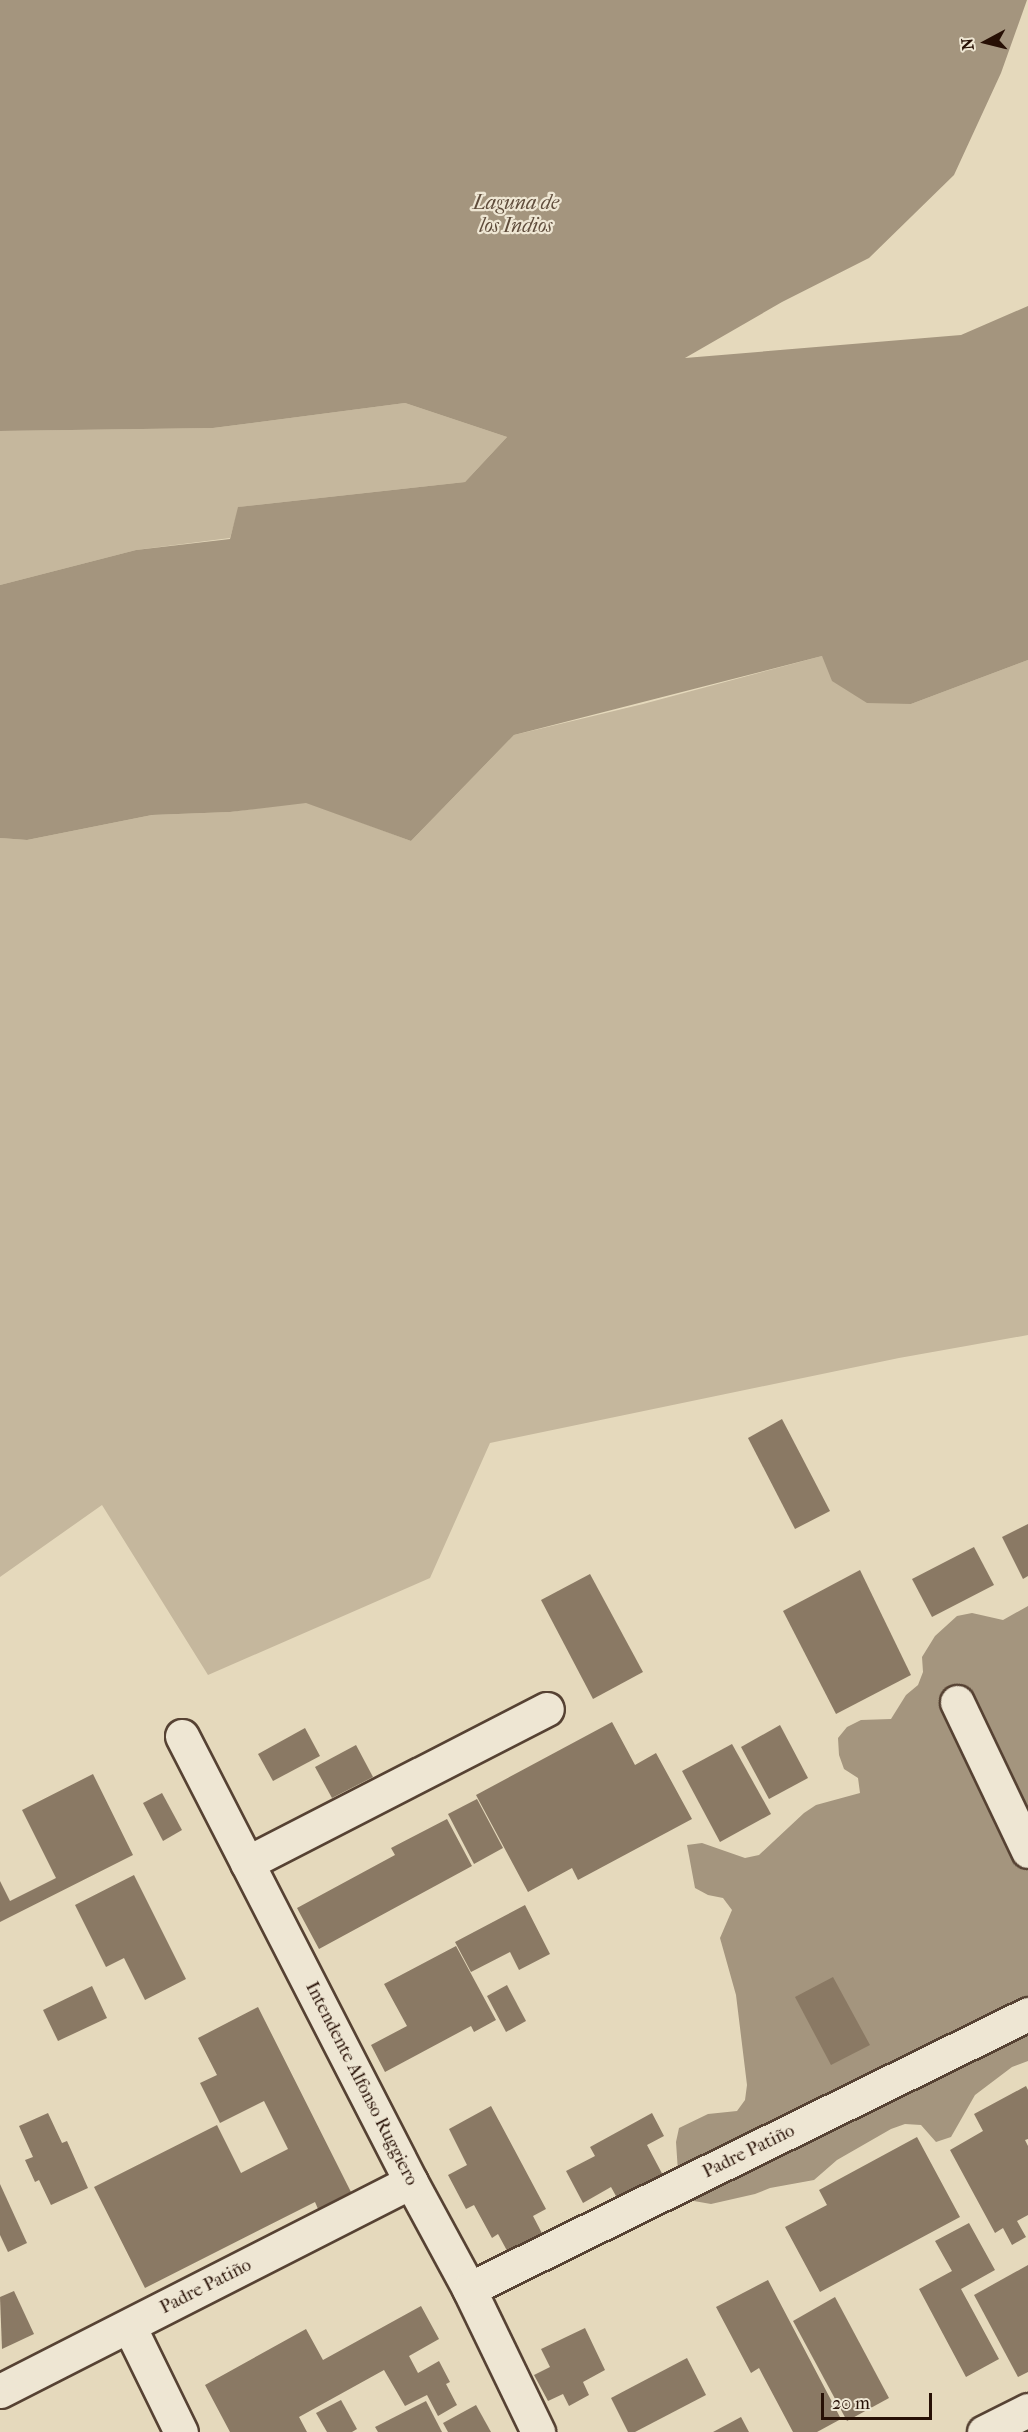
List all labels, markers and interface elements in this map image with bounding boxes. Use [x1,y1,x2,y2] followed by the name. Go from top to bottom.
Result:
[956,12,1016,72] north arrow
[957,37,978,51] text: N
[473,190,559,237] water label: Laguna de los Indios
[300,1979,422,2189] street label: Intendente Alfonso Ruggiero
[700,2121,798,2183] street label: Padre Patiño
[157,2255,255,2319] street label: Padre Patiño
[824,2381,935,2419] scale bar
[832,2393,870,2414] text: 20 m

